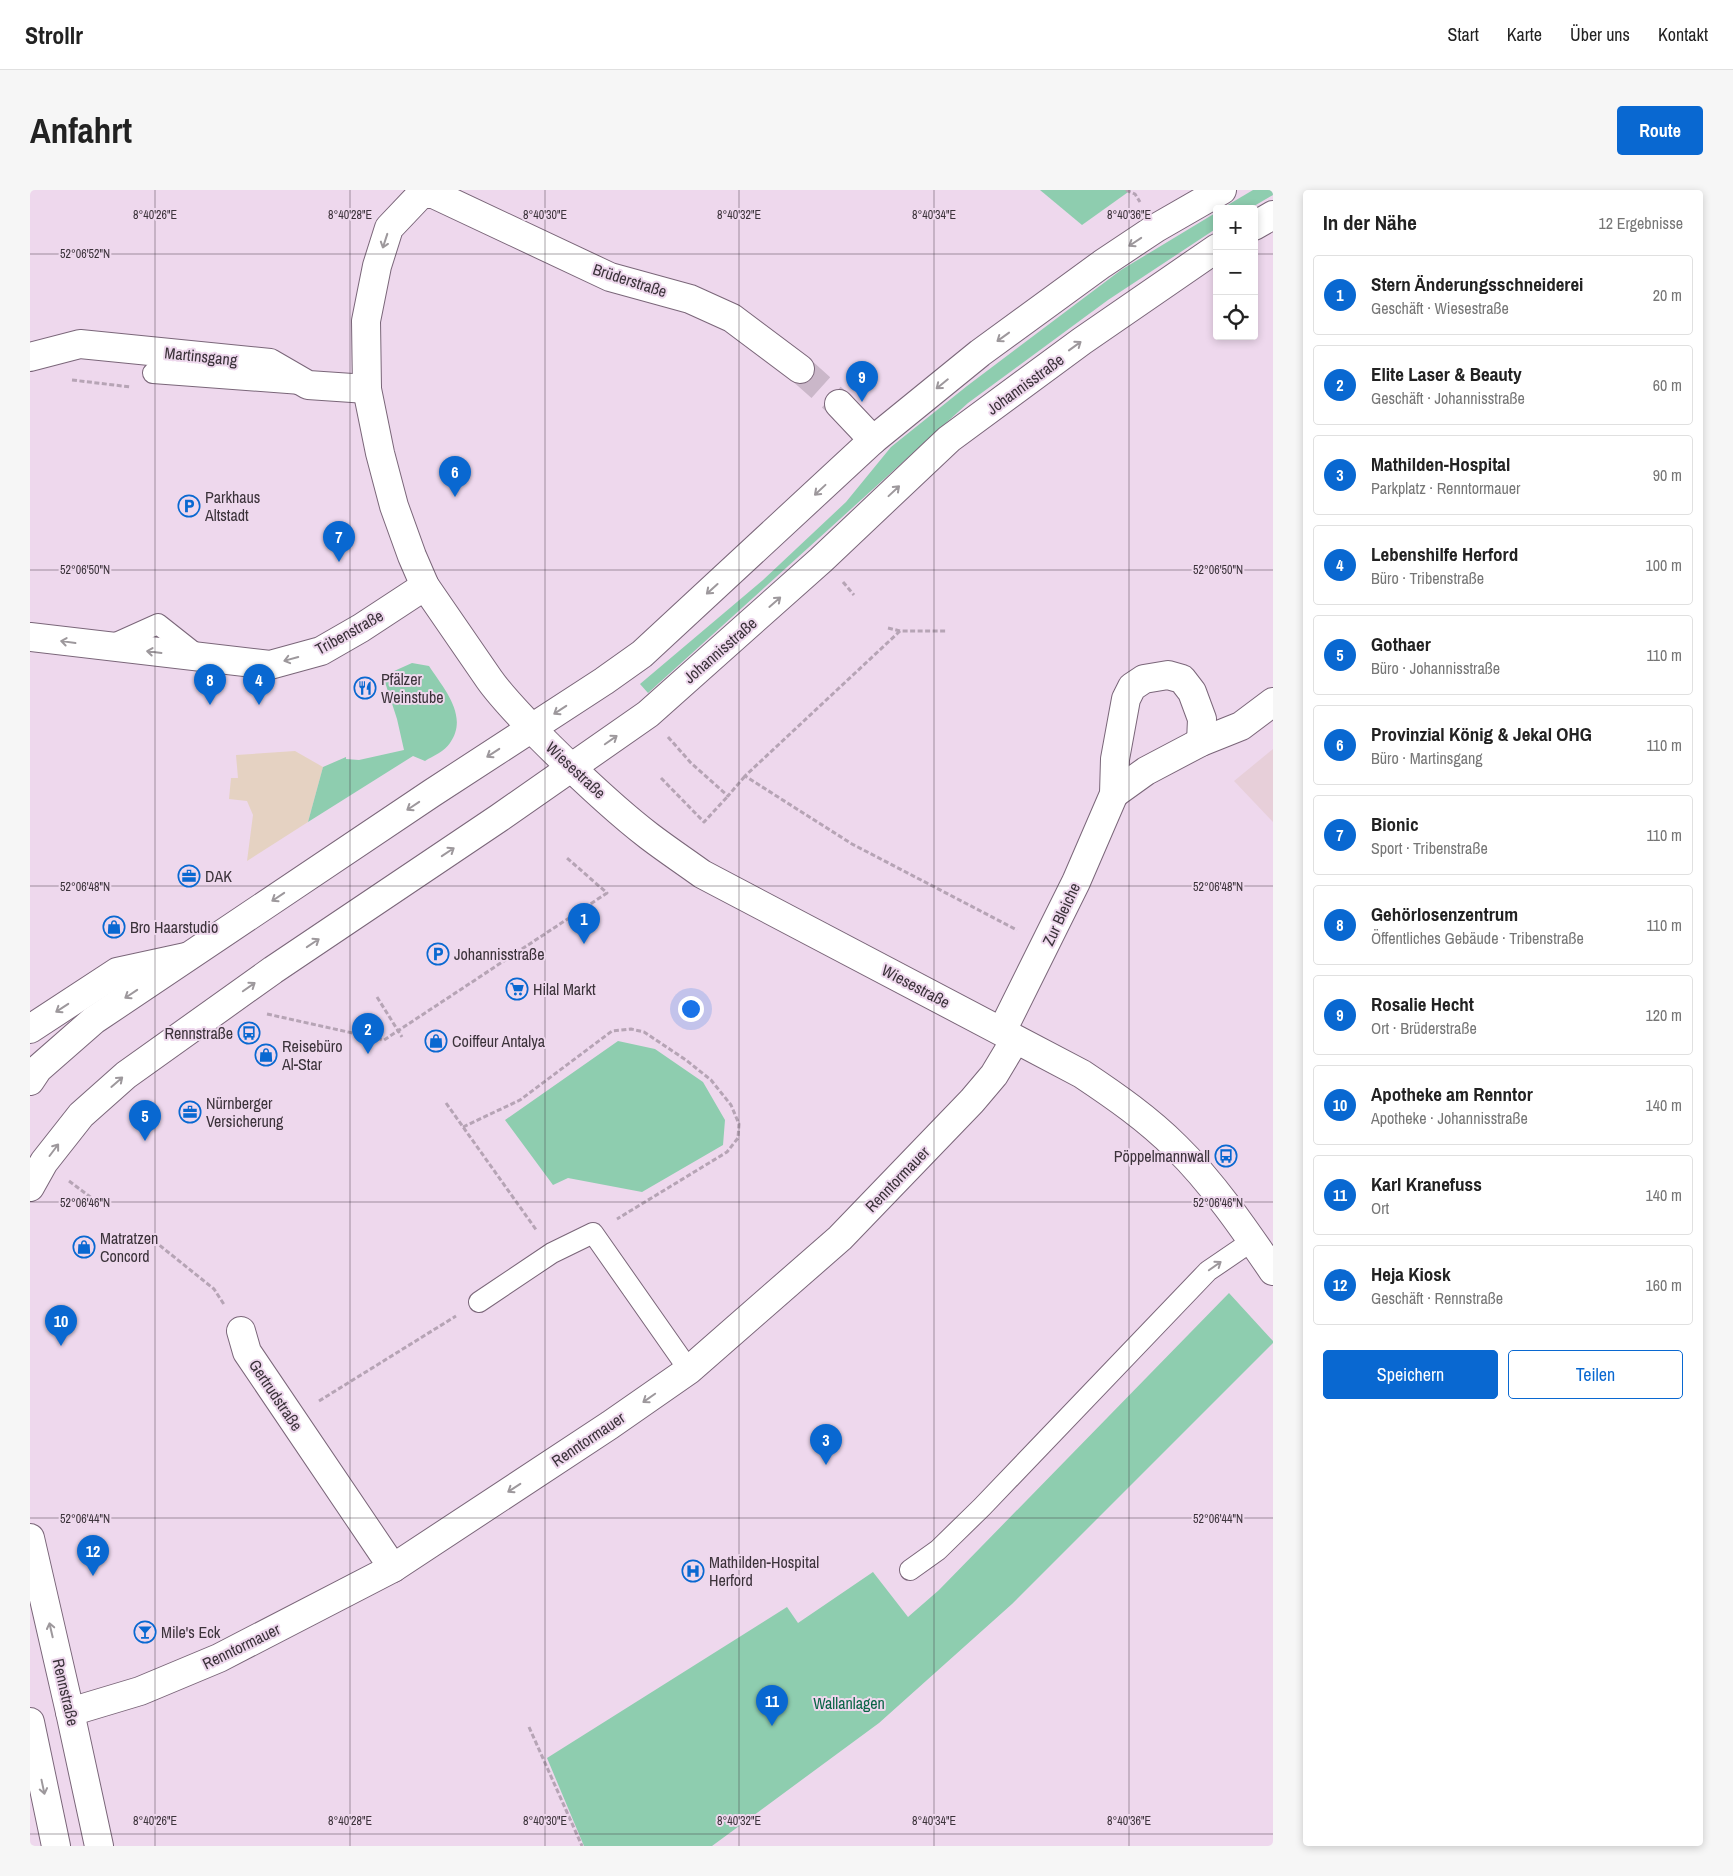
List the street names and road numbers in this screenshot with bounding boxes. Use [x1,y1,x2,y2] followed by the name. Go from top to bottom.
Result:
[590,258,670,302] street label: Brüderstraße
[164,341,239,371] street label: Martinsgang
[982,349,1068,419] street label: Johannisstraße
[311,604,387,660] street label: Tribenstraße
[679,612,761,688] street label: Johannisstraße
[541,737,611,803] street label: Wiesestraße
[1037,879,1085,949] street label: Zur Bleiche
[878,959,954,1013] street label: Wiesestraße
[860,1141,934,1217] street label: Renntormauer
[244,1355,308,1435] street label: Gertrudstraße
[547,1406,629,1472] street label: Renntormauer
[198,1617,284,1674] street label: Renntormauer
[48,1656,84,1728] street label: Rennstraße

